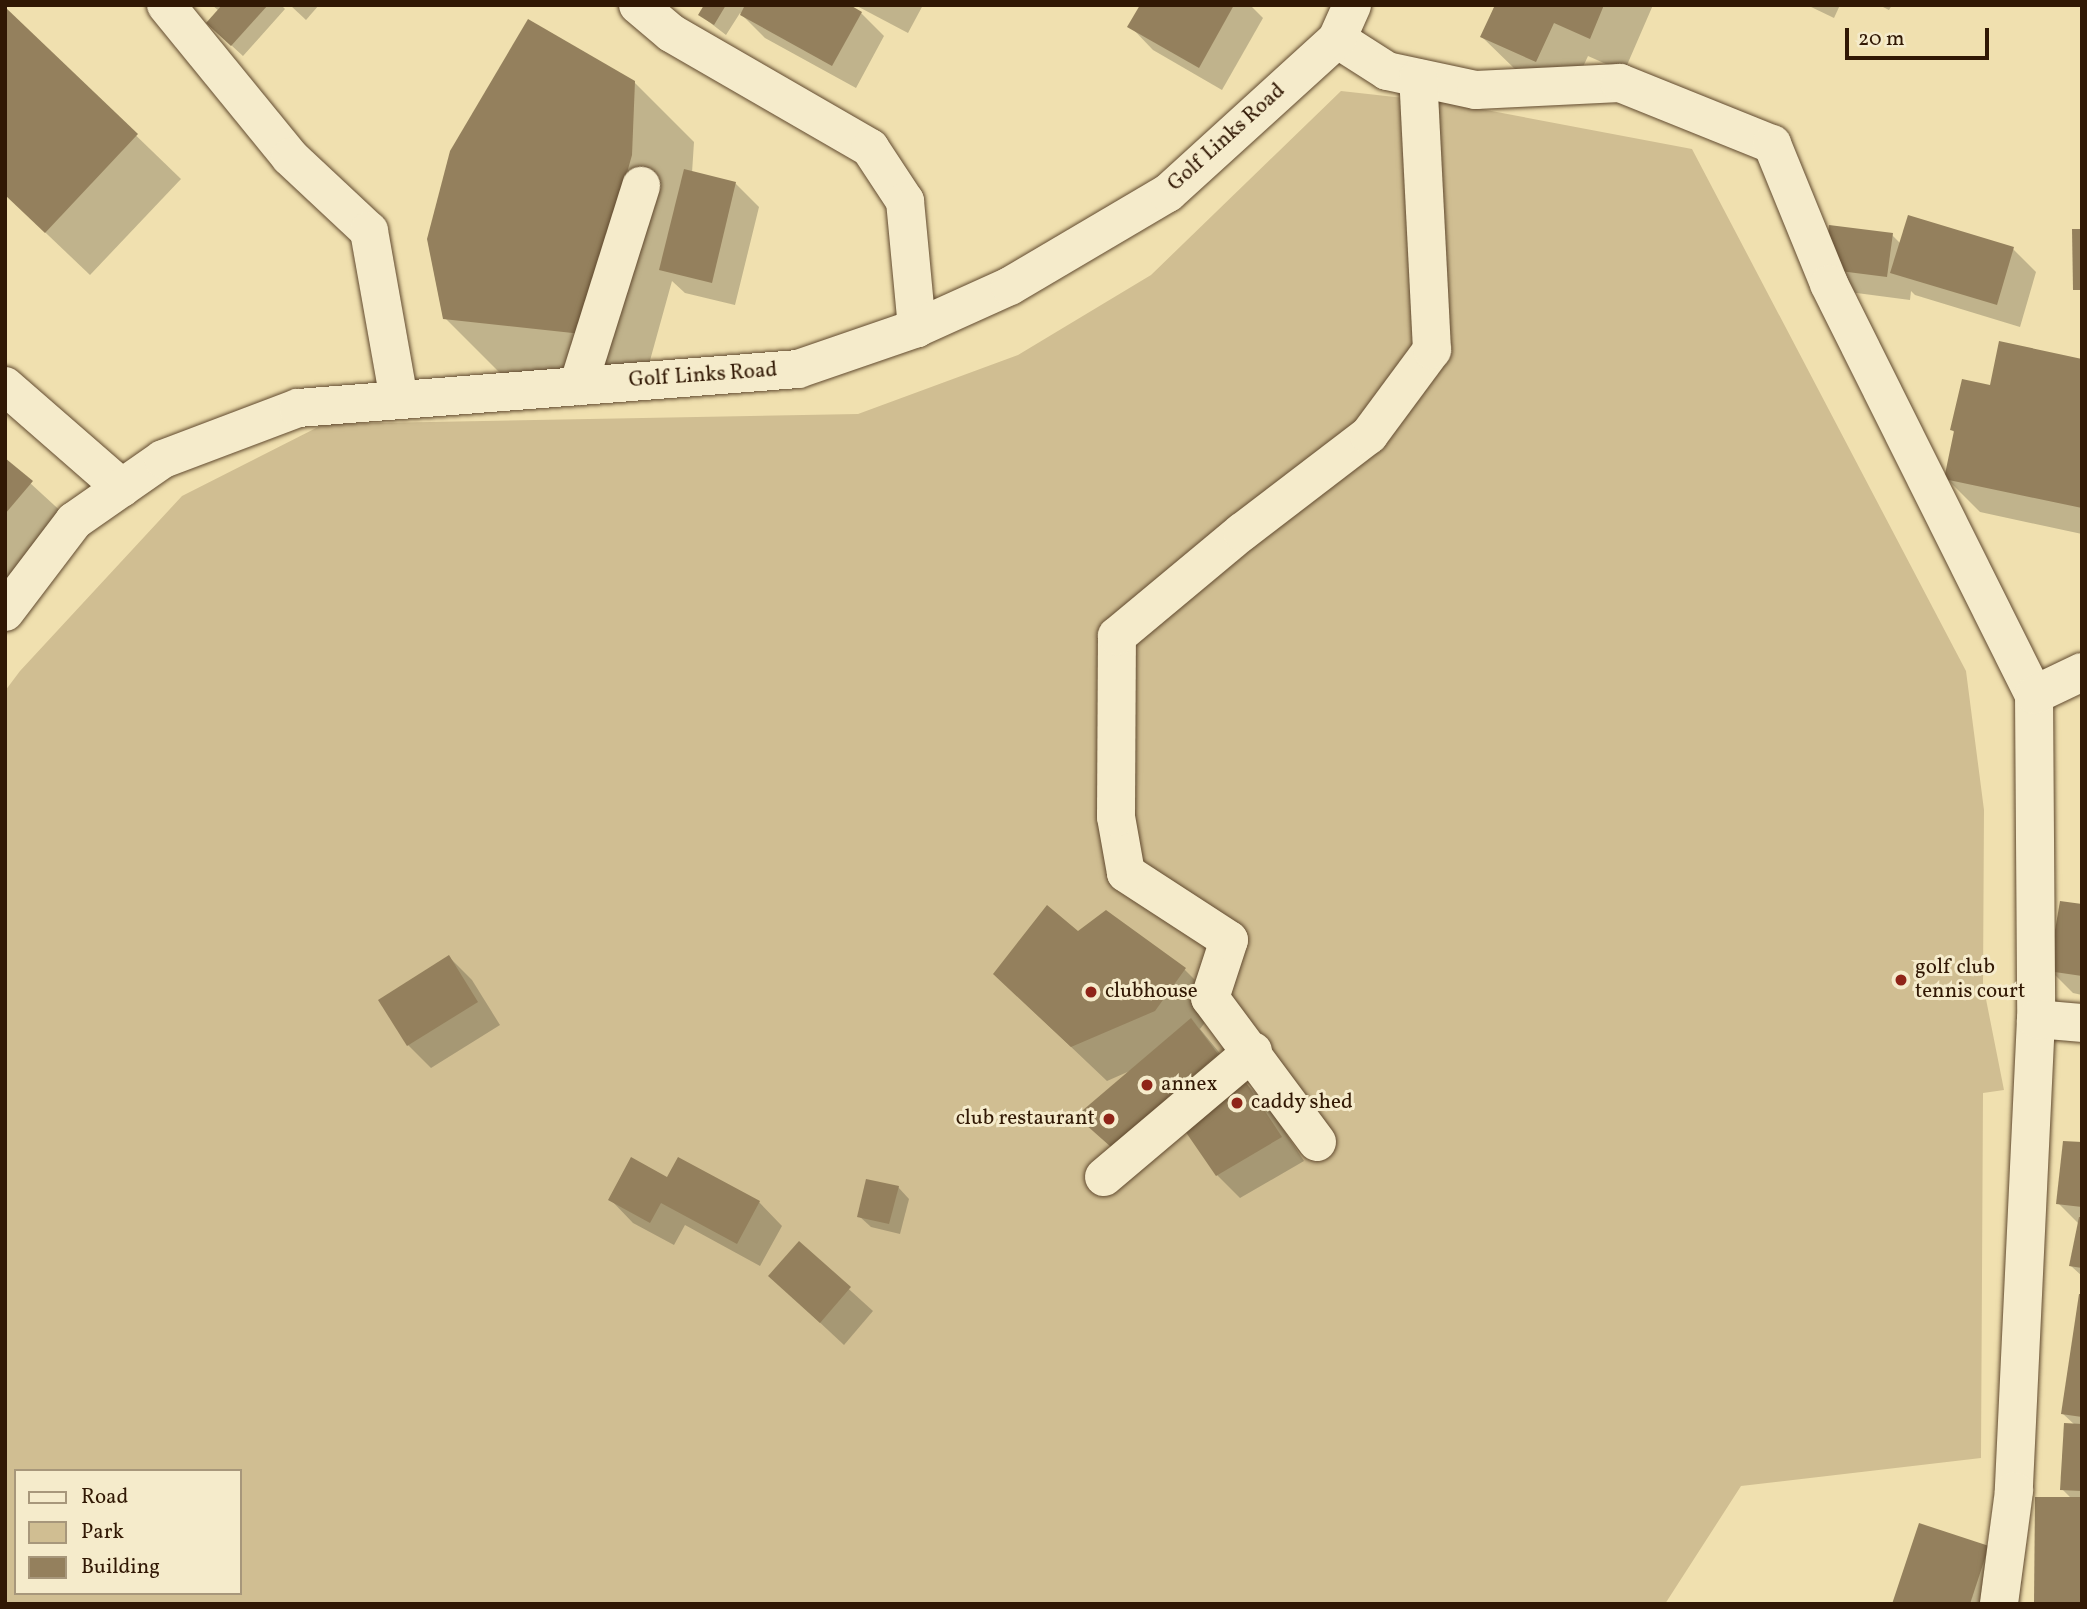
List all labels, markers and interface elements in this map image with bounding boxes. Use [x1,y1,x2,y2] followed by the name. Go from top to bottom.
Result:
[1849,14,1993,58] scale bar
[1858,25,1904,54] text: 20 m
[1164,80,1290,196] street label: Golf Links Road
[629,358,777,394] street label: Golf Links Road
[1915,955,2025,1005] place label: golf club tennis court
[1893,972,1909,988] marker: golf club tennis court
[1105,979,1198,1005] place label: clubhouse
[1083,984,1099,1000] marker: clubhouse
[1161,1072,1217,1098] place label: annex
[1139,1077,1155,1093] marker: annex
[1251,1090,1353,1116] place label: caddy shed
[1229,1095,1245,1111] marker: caddy shed
[956,1106,1095,1132] place label: club restaurant
[1101,1111,1117,1127] marker: club restaurant
[14,1469,242,1595] legend
[81,1483,128,1512] text: Road
[81,1518,124,1547] text: Park
[81,1553,160,1582] text: Building

